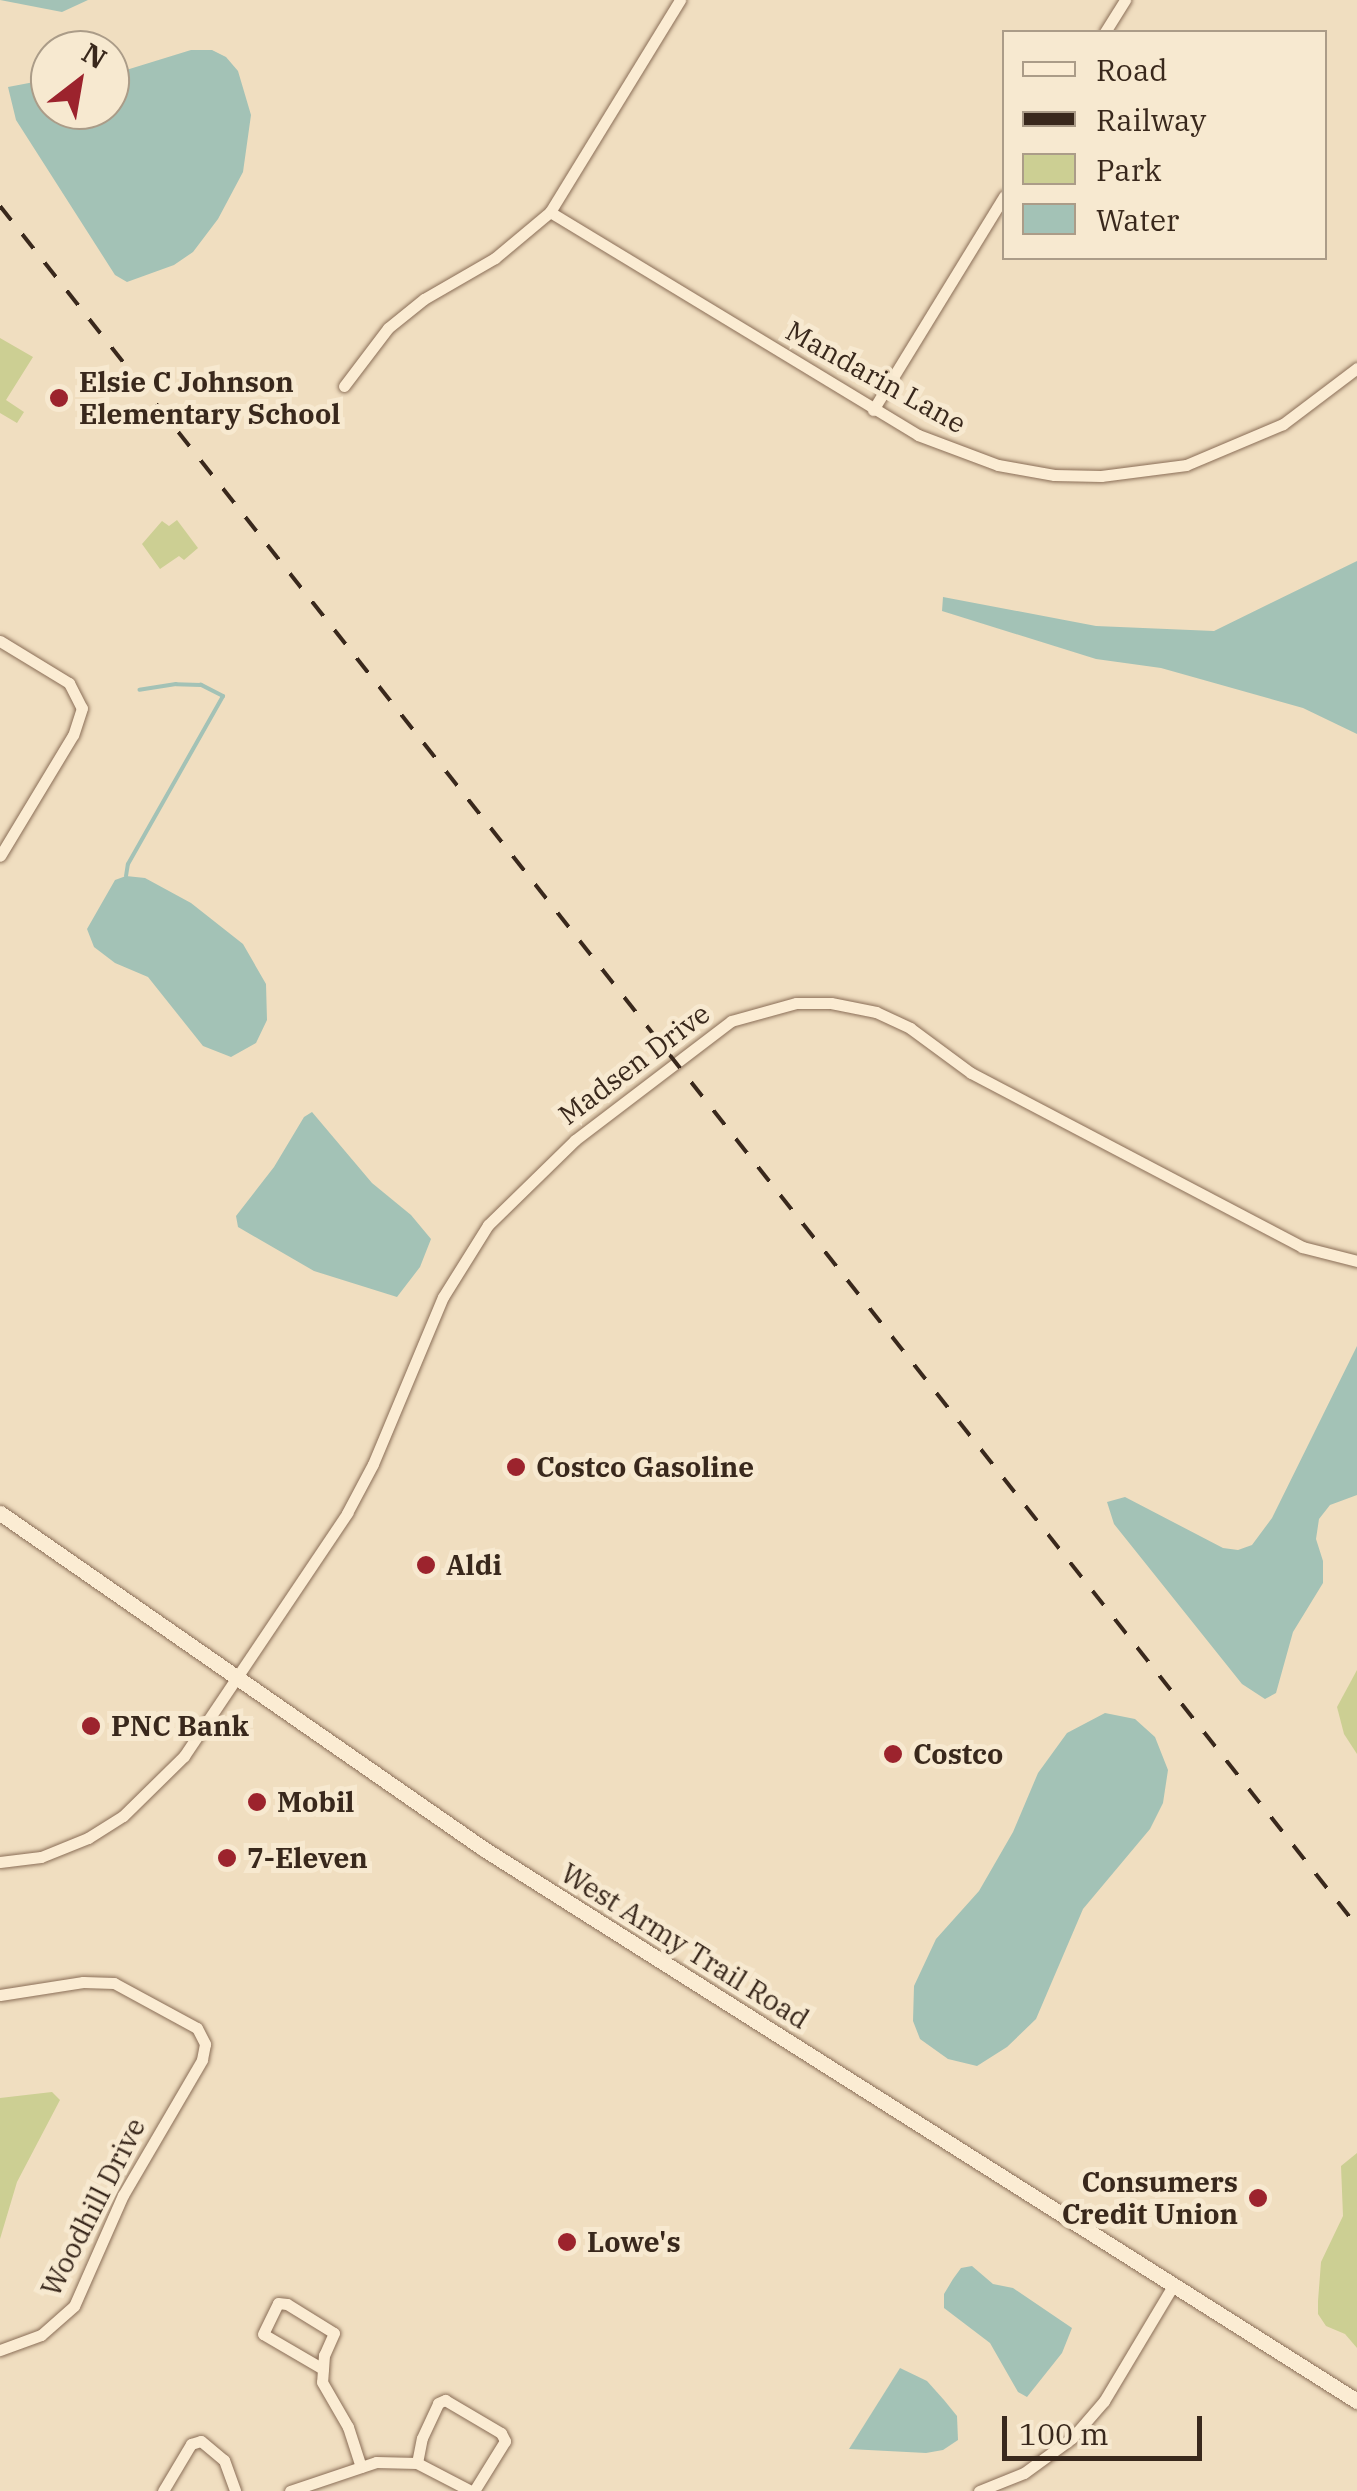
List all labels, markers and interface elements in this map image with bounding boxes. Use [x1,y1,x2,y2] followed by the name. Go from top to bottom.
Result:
[30,30,130,130] north arrow
[1002,30,1327,260] legend
[76,34,114,77] text: N
[1096,50,1168,89] text: Road
[1096,100,1206,139] text: Railway
[1096,150,1162,189] text: Park
[1096,200,1179,239] text: Water
[780,314,972,440] street label: Mandarin Lane
[79,365,340,431] place label: Elsie C Johnson Elementary School
[48,387,70,409] marker: Elsie C Johnson Elementary School
[552,996,716,1132] street label: Madsen Drive
[536,1450,754,1484] place label: Costco Gasoline
[505,1456,527,1478] marker: Costco Gasoline
[446,1548,502,1582] place label: Aldi
[415,1554,437,1576] marker: Aldi
[111,1709,249,1743] place label: PNC Bank
[80,1715,102,1737] marker: PNC Bank
[913,1737,1003,1771] place label: Costco
[882,1743,904,1765] marker: Costco
[277,1785,354,1819] place label: Mobil
[246,1791,268,1813] marker: Mobil
[247,1841,368,1875] place label: 7-Eleven
[216,1847,238,1869] marker: 7-Eleven
[555,1856,815,2036] street label: West Army Trail Road
[34,2112,152,2302] street label: Woodhill Drive
[1062,2165,1238,2231] place label: Consumers Credit Union
[1247,2187,1269,2209] marker: Consumers Credit Union
[587,2225,681,2259] place label: Lowe's
[556,2231,578,2253] marker: Lowe's
[1007,2396,1207,2458] scale bar
[1019,2414,1109,2453] text: 100 m

